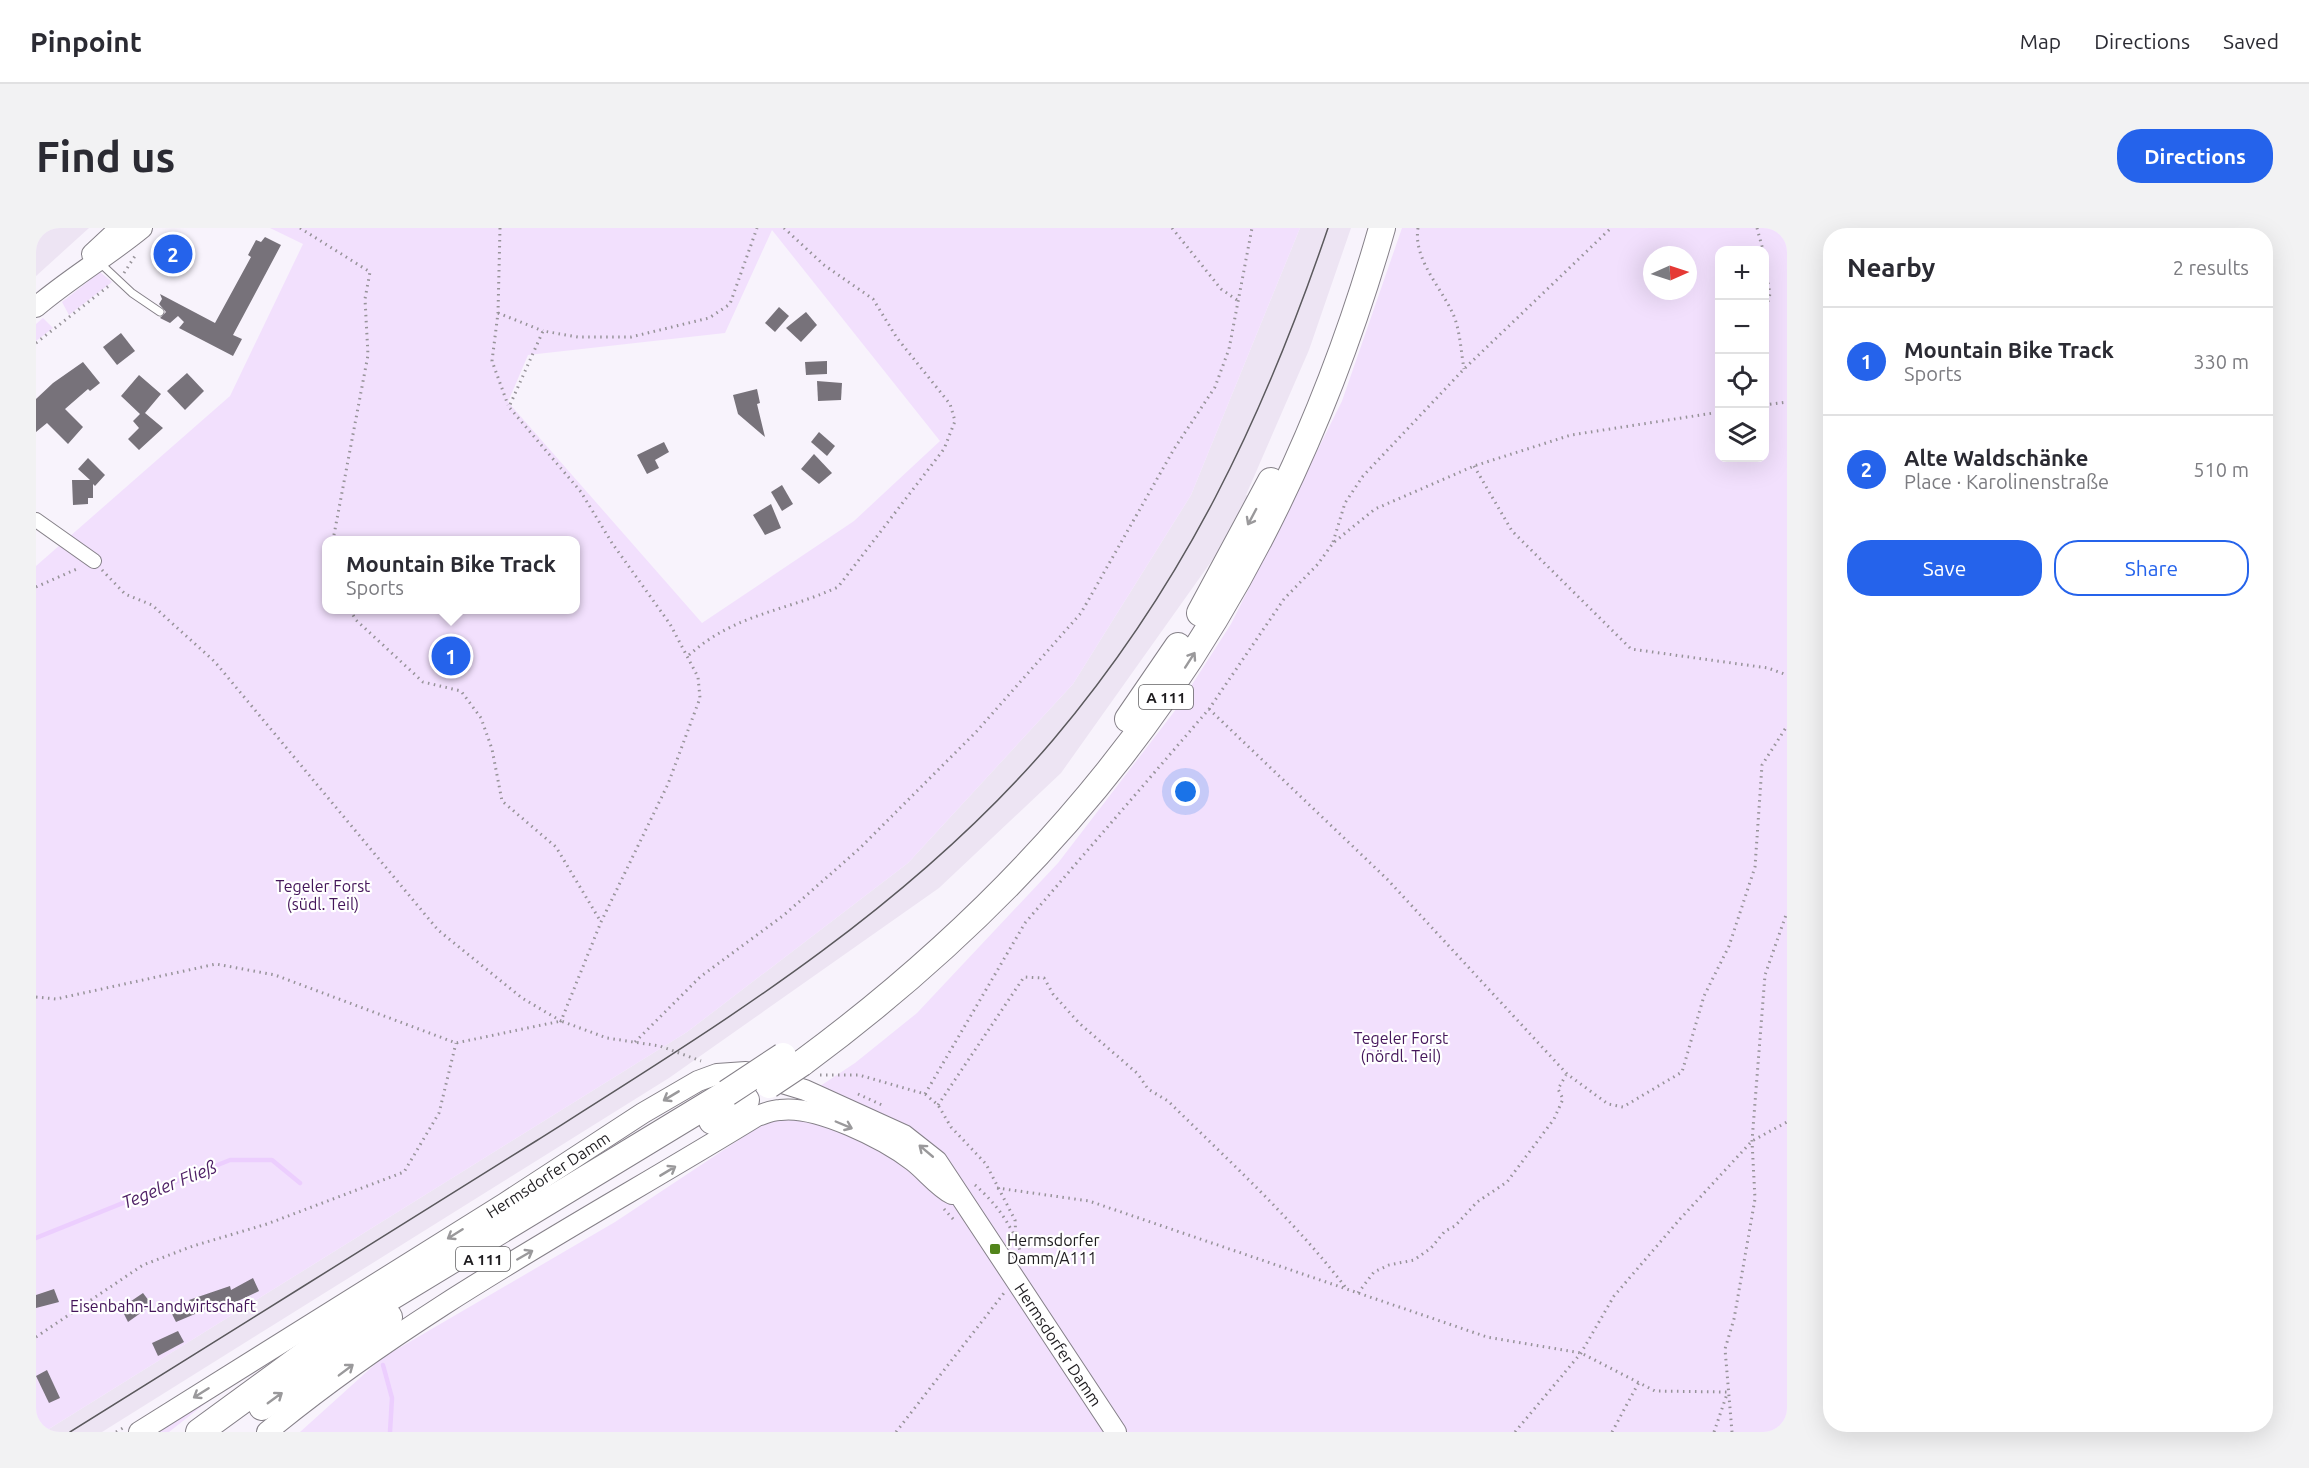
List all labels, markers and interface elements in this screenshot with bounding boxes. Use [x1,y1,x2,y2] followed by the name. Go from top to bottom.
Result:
[30,26,142,57] text: Pinpoint
[2020,29,2061,53] text: Map
[2094,29,2190,53] text: Directions
[2223,29,2279,53] text: Saved
[2117,129,2273,183] button: Directions
[36,133,175,180] text: Find us
[154,231,192,276] pin: 2
[1643,246,1697,300] north arrow
[1715,246,1769,462] map controls
[1715,246,1769,300] button: +
[1847,253,1935,282] text: Nearby
[2173,256,2249,279] text: 2 results
[1715,300,1769,354] button: −
[1904,337,2114,362] text: Mountain Bike Track
[1861,350,1872,373] text: 1
[2193,350,2249,373] text: 330 m
[1715,354,1769,408] button: locate
[1904,362,1962,385] text: Sports
[1715,408,1769,462] button: layers
[1904,445,2088,470] text: Alte Waldschänke
[1861,458,1872,481] text: 2
[2193,458,2249,481] text: 510 m
[1904,470,2109,493] text: Place · Karolinenstraße
[1246,507,1257,525] one-way arrow
[322,536,580,614] popup
[1847,540,2042,596] button: Save
[2054,540,2249,596] button: Share
[346,551,556,576] text: Mountain Bike Track
[346,576,404,599] text: Sports
[432,634,470,678] pin: 1
[1184,652,1196,669] one-way arrow
[1139,685,1193,709] road number: A 111
[1171,777,1200,806] your location
[276,877,371,914] park label: Tegeler Forst (südl. Teil)
[1354,1029,1449,1066] park label: Tegeler Forst (nördl. Teil)
[663,1091,680,1103] one-way arrow
[834,1120,853,1131] one-way arrow
[483,1128,613,1222] street label: Hermsdorfer Damm
[918,1145,934,1158] one-way arrow
[119,1156,220,1213] water label: Tegeler Fließ
[659,1164,676,1176] one-way arrow
[447,1229,464,1241] one-way arrow
[1007,1231,1100,1267] place label: Hermsdorfer Damm/A111
[988,1242,1002,1256] marker: Hermsdorfer Damm/A111
[456,1247,510,1271] road number: A 111
[516,1248,533,1260] one-way arrow
[1011,1280,1105,1410] street label: Hermsdorfer Damm
[70,1297,257,1315] park label: Eisenbahn-Landwirtschaft
[337,1364,353,1376] one-way arrow
[193,1388,210,1400] one-way arrow
[267,1391,283,1404] one-way arrow

